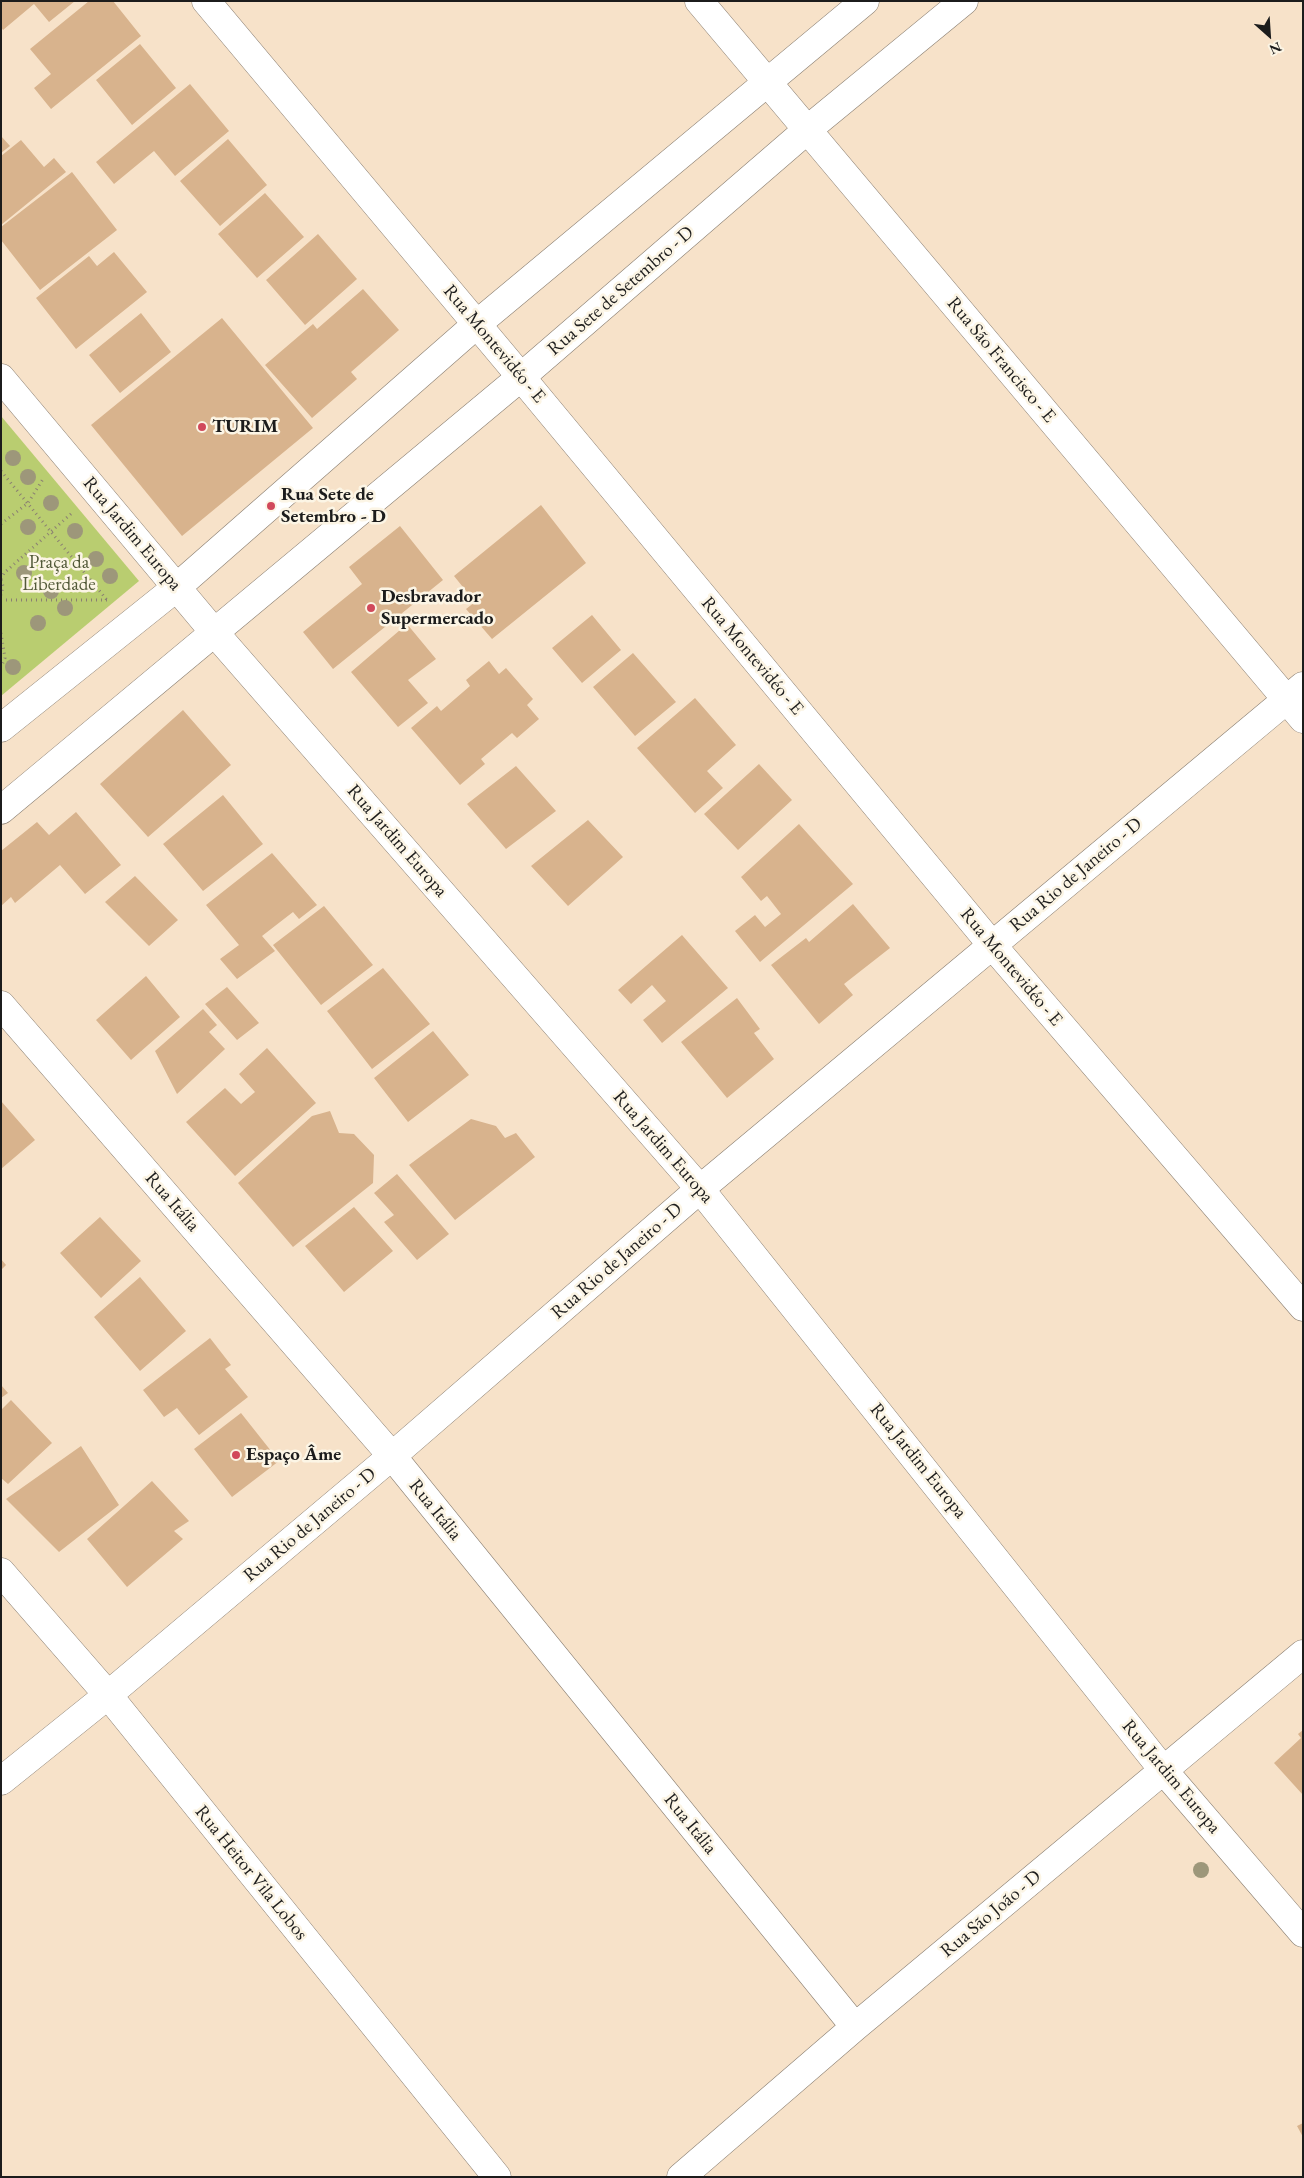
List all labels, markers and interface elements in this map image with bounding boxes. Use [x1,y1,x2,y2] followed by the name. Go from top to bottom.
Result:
[1244,10,1294,60] north arrow
[1267,38,1285,59] text: N
[543,221,699,361] street label: Rua Sete de Setembro - D
[438,280,550,408] street label: Rua Montevidéo - E
[942,293,1060,427] street label: Rua São Francisco - E
[212,416,278,438] place label: TURIM
[196,421,208,433] marker: TURIM
[78,472,186,596] street label: Rua Jardim Europa
[281,484,386,528] place label: Rua Sete de Setembro - D
[265,500,277,512] marker: Rua Sete de Setembro - D
[22,552,96,596] park label: Praça da Liberdade
[381,586,494,630] place label: Desbravador Supermercado
[696,592,808,720] street label: Rua Montevidéo - E
[365,602,377,614] marker: Desbravador Supermercado
[342,780,452,902] street label: Rua Jardim Europa
[1005,813,1147,937] street label: Rua Rio de Janeiro - D
[955,903,1067,1031] street label: Rua Montevidéo - E
[608,1086,718,1208] street label: Rua Jardim Europa
[140,1167,204,1237] street label: Rua Itália
[547,1198,687,1324] street label: Rua Rio de Janeiro - D
[865,1399,971,1523] street label: Rua Jardim Europa
[246,1444,341,1466] place label: Espaço Âme
[230,1449,242,1461] marker: Espaço Âme
[239,1463,381,1587] street label: Rua Rio de Janeiro - D
[404,1475,466,1545] street label: Rua Itália
[1117,1715,1225,1839] street label: Rua Jardim Europa
[659,1789,721,1859] street label: Rua Itália
[190,1801,312,1945] street label: Rua Heitor Vila Lobos
[936,1865,1046,1963] street label: Rua São João - D

